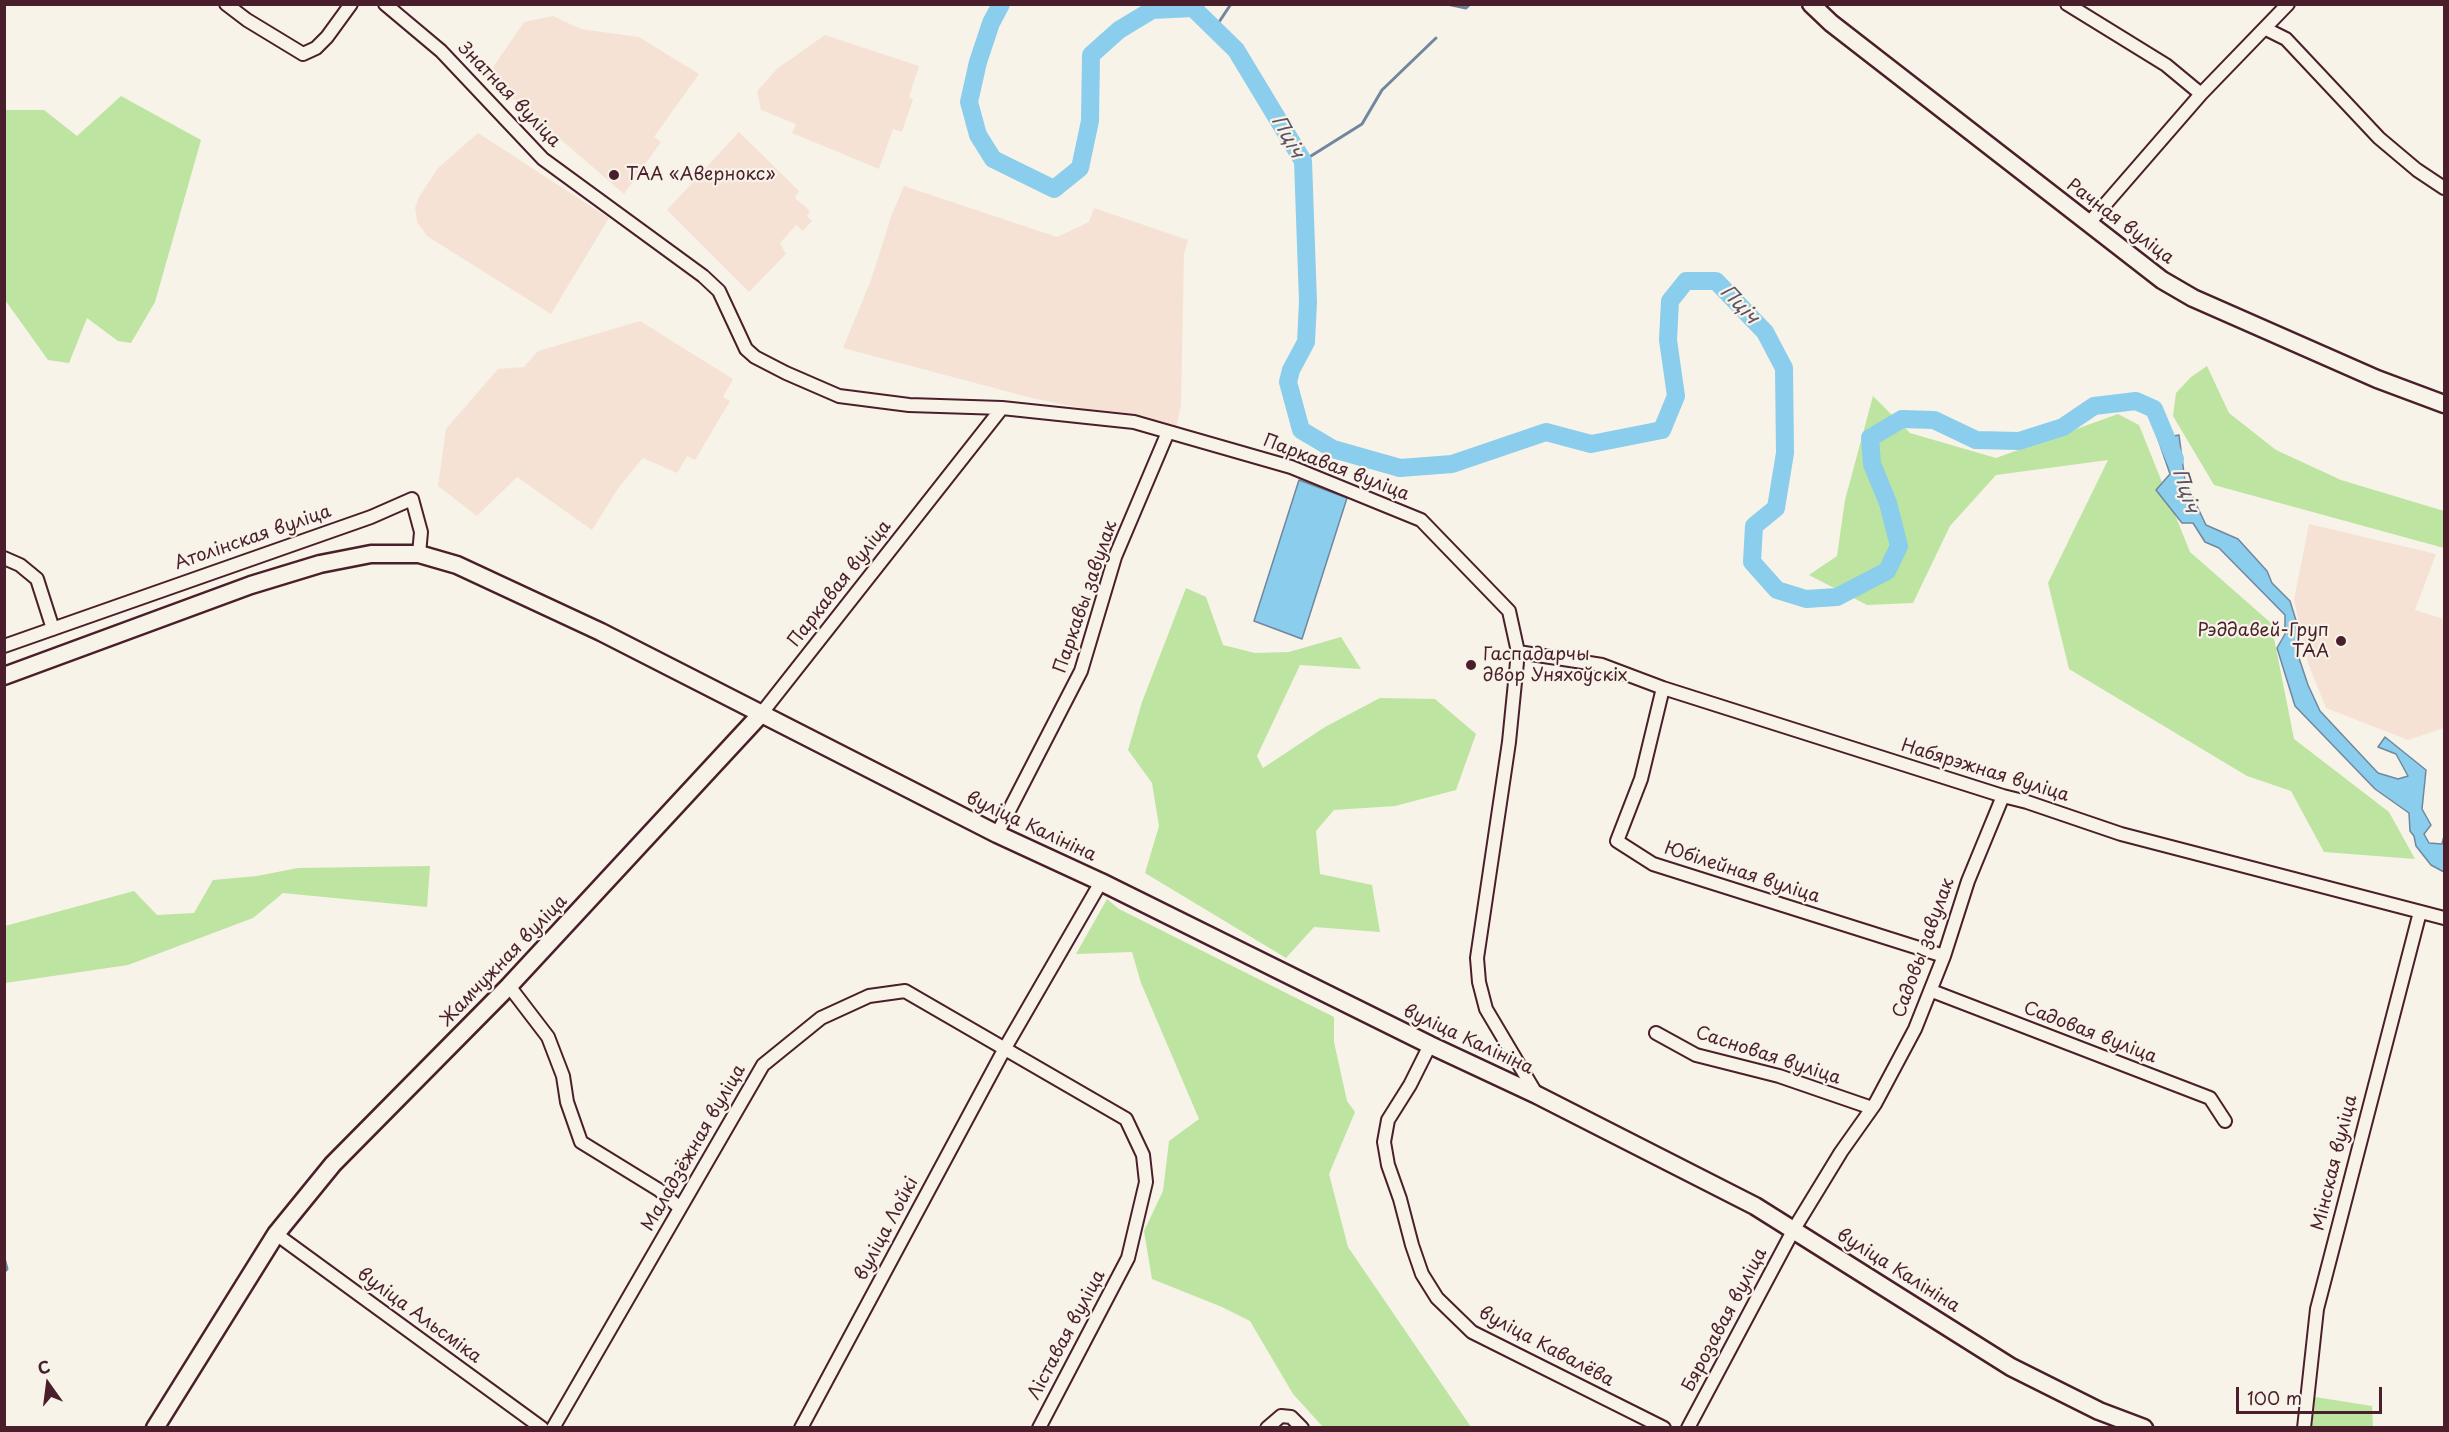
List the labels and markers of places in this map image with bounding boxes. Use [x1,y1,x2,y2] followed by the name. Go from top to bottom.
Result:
[626,164,776,186] place label: ТАА «Авернокс»
[607,168,621,182] marker: ТАА «Авернокс»
[2197,620,2329,662] place label: Рэддавей-Груп ТАА
[2334,634,2348,648] marker: Рэддавей-Груп ТАА
[1483,644,1628,686] place label: Гаспадарчы двор Уняхоўскіх
[1464,658,1478,672] marker: Гаспадарчы двор Уняхоўскіх

